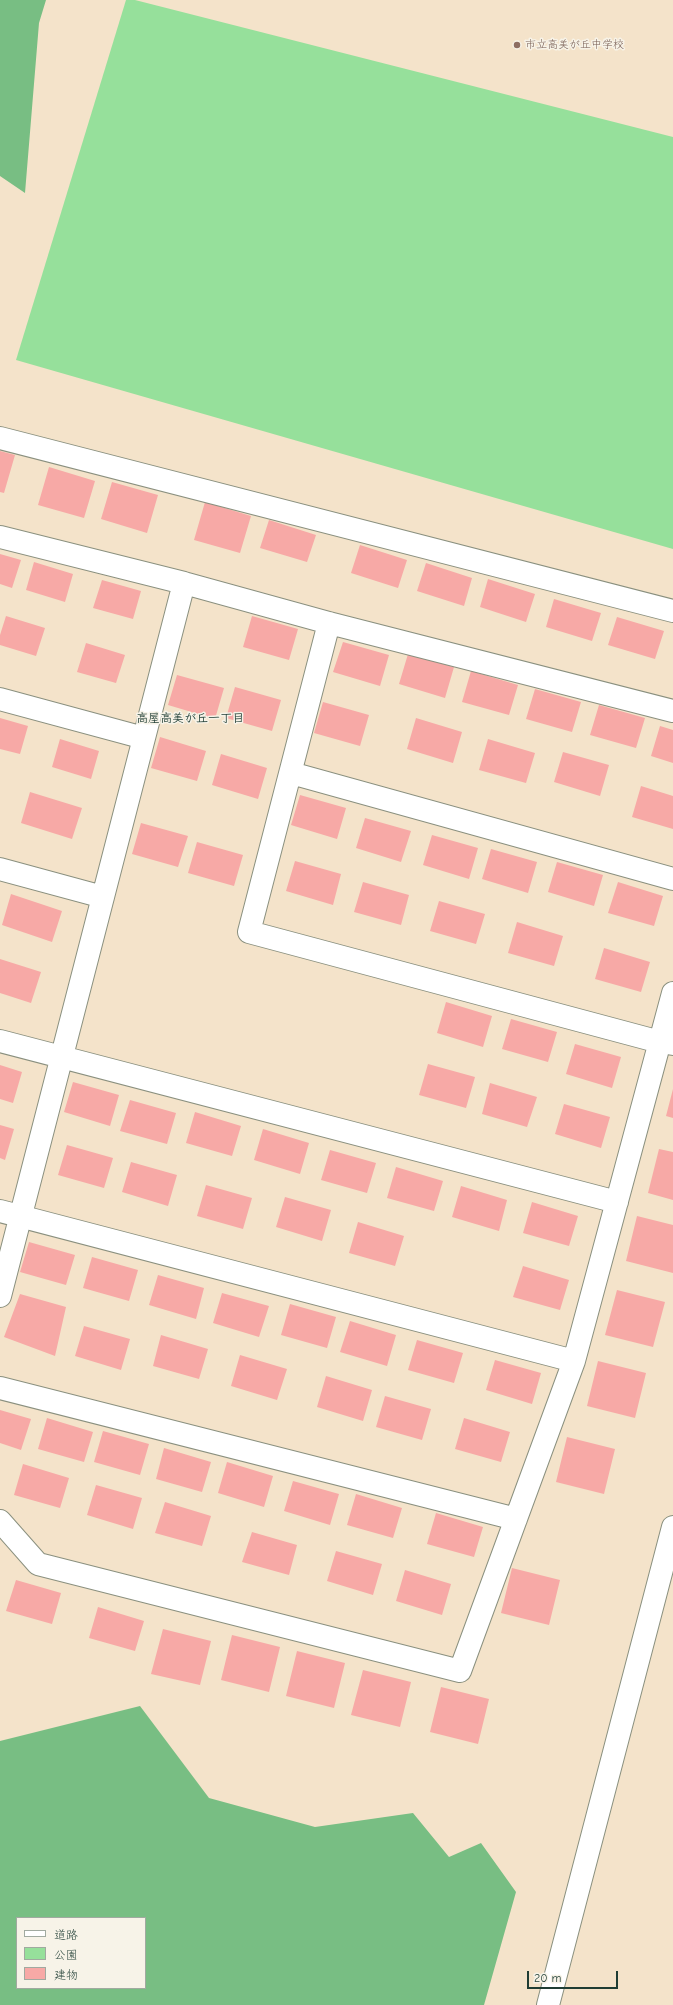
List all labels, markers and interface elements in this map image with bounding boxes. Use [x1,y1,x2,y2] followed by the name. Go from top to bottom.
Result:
[525,38,624,52] place label: 市立高美が丘中学校
[512,40,522,50] marker: 市立高美が丘中学校
[136,712,244,726] district label: 高屋高美が丘一丁目
[16,1917,146,1989] legend
[54,1928,78,1942] text: 道路
[54,1948,78,1962] text: 公園
[529,1963,620,1989] scale bar
[54,1968,78,1982] text: 建物
[534,1971,562,1985] text: 20 m

